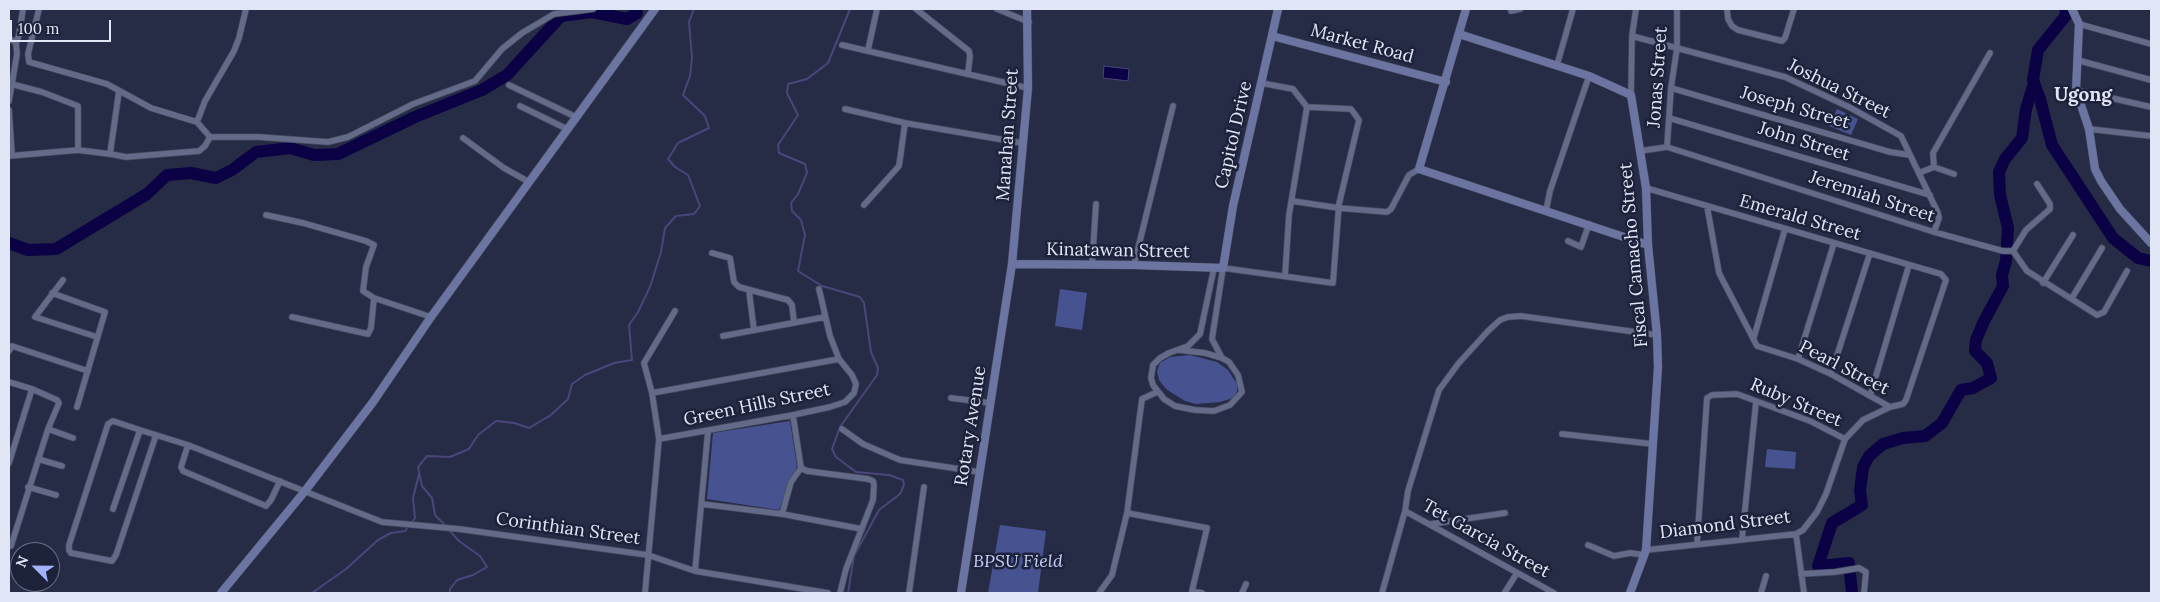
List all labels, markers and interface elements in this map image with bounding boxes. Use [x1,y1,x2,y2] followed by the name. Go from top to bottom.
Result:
[12,10,114,42] scale bar
[18,19,59,38] text: 100 m
[1308,20,1416,68] street label: Market Road
[1644,26,1672,128] street label: Jonas Street
[1784,55,1894,123] street label: Joshua Street
[993,68,1023,202] street label: Manahan Street
[1211,79,1257,191] street label: Capitol Drive
[1738,82,1852,134] street label: Joseph Street
[2054,85,2112,107] district label: Ugong
[1756,118,1852,166] street label: John Street
[1615,162,1653,348] street label: Fiscal Camacho Street
[1807,167,1937,227] street label: Jeremiah Street
[1737,190,1863,246] street label: Emerald Street
[1046,239,1190,263] street label: Kinatawan Street
[1795,336,1893,400] street label: Pearl Street
[951,364,991,488] street label: Rotary Avenue
[1747,374,1845,432] street label: Ruby Street
[682,379,832,431] street label: Green Hills Street
[1419,495,1553,583] street label: Tet Garcia Street
[1658,506,1792,544] street label: Diamond Street
[494,508,642,550] street label: Corinthian Street
[10,542,60,592] north arrow
[973,551,1063,573] park label: BPSU Field
[12,553,33,570] text: N

